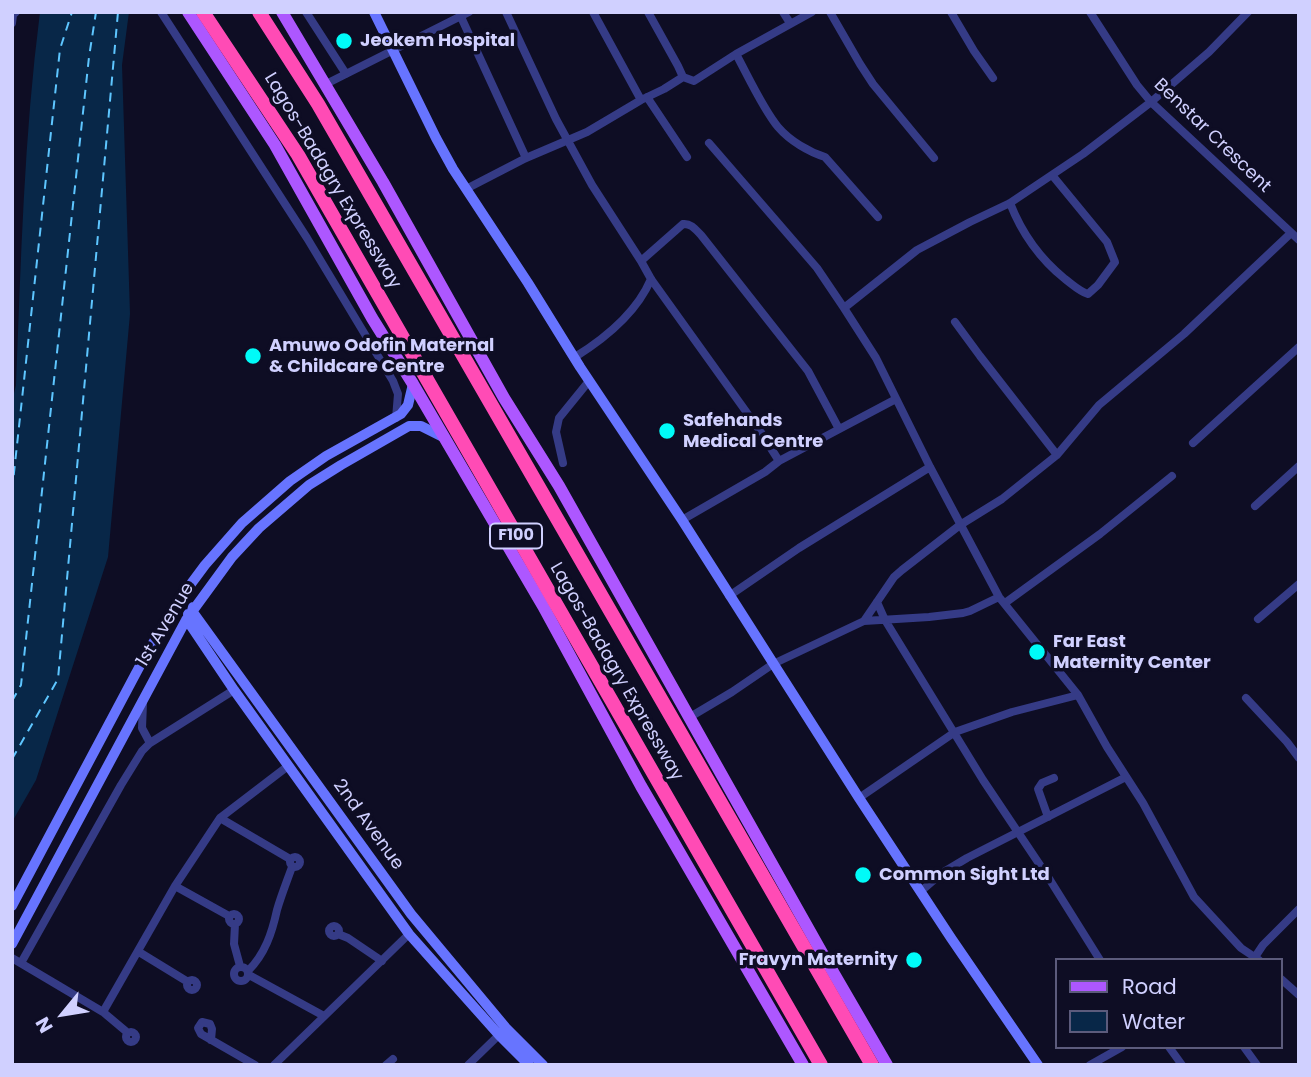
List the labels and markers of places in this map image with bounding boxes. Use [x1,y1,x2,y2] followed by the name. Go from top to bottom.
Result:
[360,30,515,52] place label: Jeokem Hospital
[334,31,354,51] marker: Jeokem Hospital
[269,335,494,378] place label: Amuwo Odofin Maternal & Childcare Centre
[243,346,263,366] marker: Amuwo Odofin Maternal & Childcare Centre
[683,410,823,452] place label: Safehands Medical Centre
[657,421,677,441] marker: Safehands Medical Centre
[1053,631,1211,674] place label: Far East Maternity Center
[1027,642,1047,662] marker: Far East Maternity Center
[879,864,1050,886] place label: Common Sight Ltd
[853,865,873,885] marker: Common Sight Ltd
[739,949,898,971] place label: Fravyn Maternity
[904,950,924,970] marker: Fravyn Maternity

